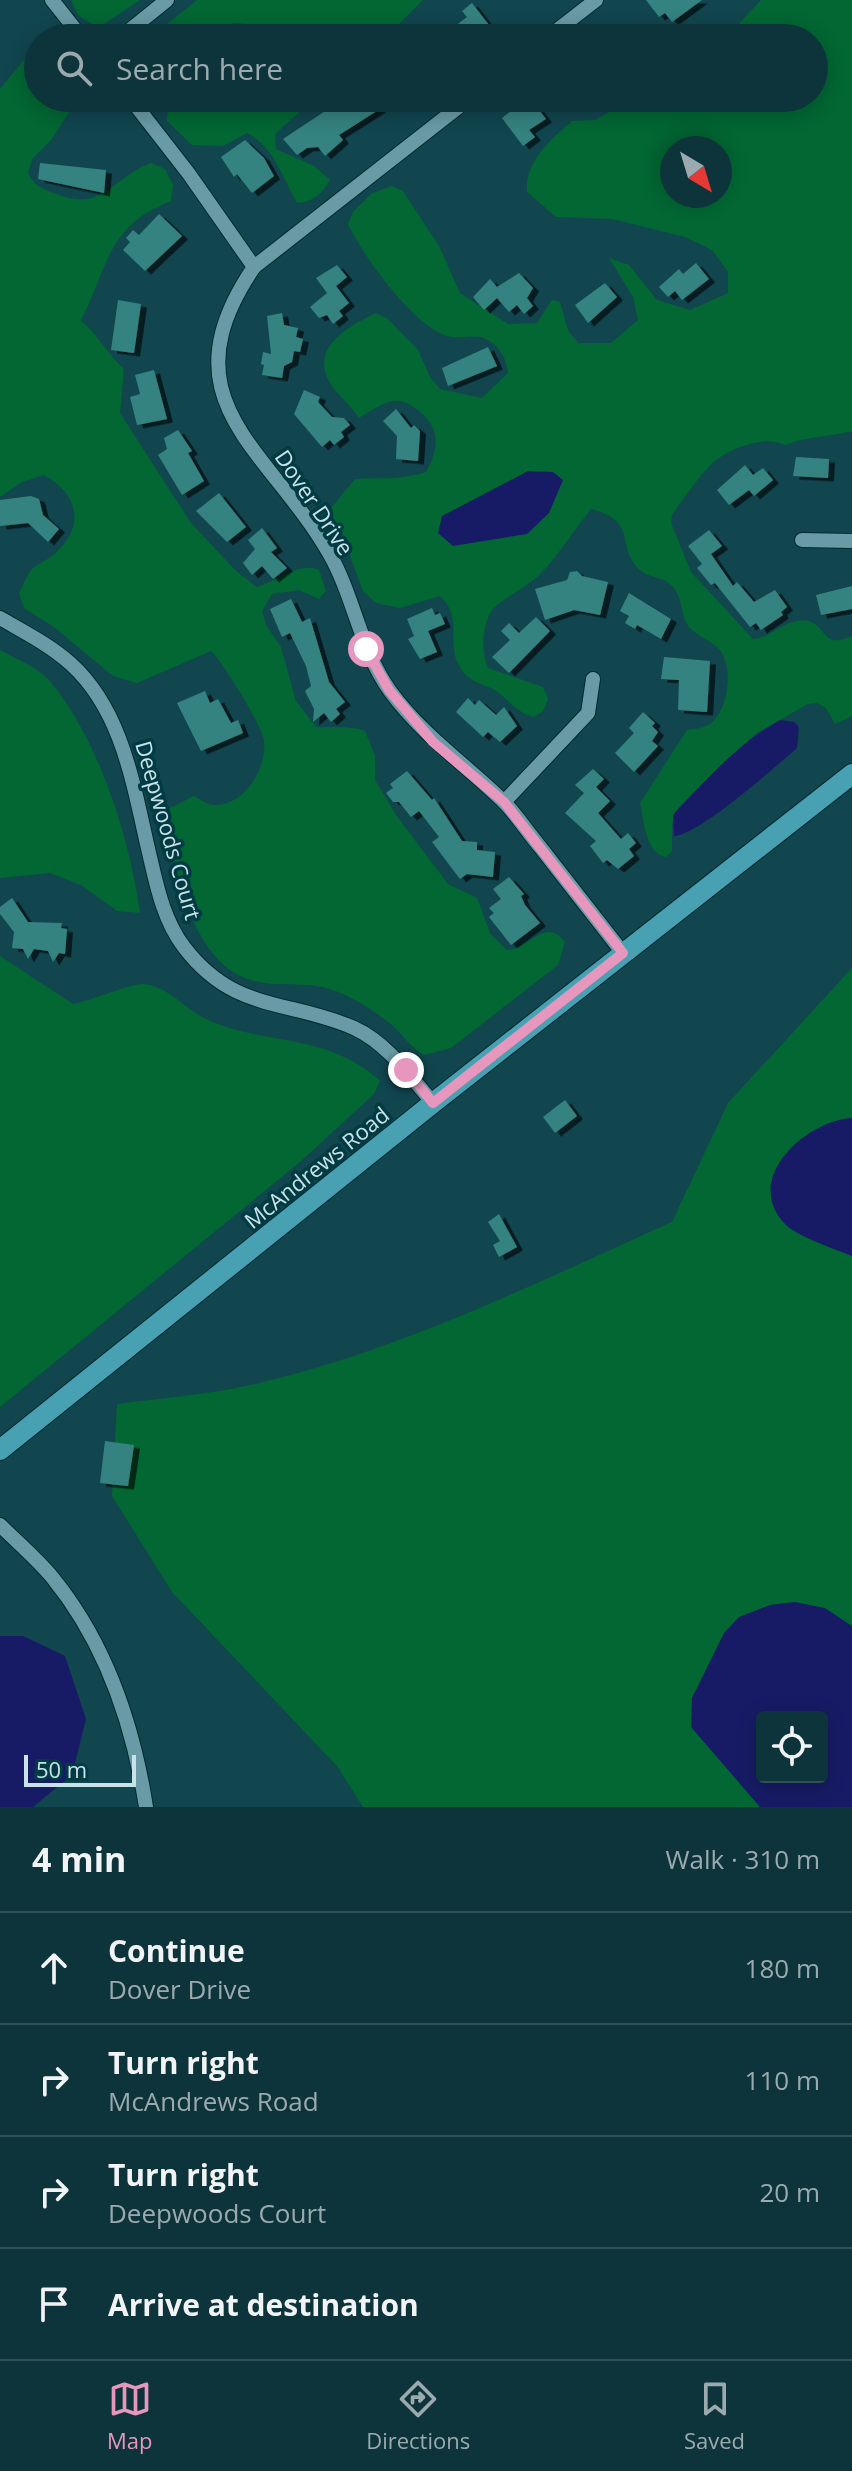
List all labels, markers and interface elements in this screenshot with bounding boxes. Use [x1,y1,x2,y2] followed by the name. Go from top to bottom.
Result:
[24,24,828,112] search box
[52,46,96,90] icon: search
[116,48,283,89] text: Search here
[660,136,732,208] north arrow
[269,443,361,561] street label: Dover Drive
[348,631,384,667] route start
[129,737,209,923] street label: Deepwoods Court
[388,1052,424,1088] route end
[237,1099,395,1235] street label: McAndrews Road
[756,1711,828,1783] map controls
[756,1711,828,1783] button: locate
[24,1751,136,1787] scale bar
[36,1754,87,1784] text: 50 m
[32,1836,126,1882] text: 4 min
[666,1841,820,1877] text: Walk · 310 m
[108,1930,245,1971] text: Continue
[32,1946,76,1990] icon: ahead
[745,1950,820,1986] text: 180 m
[108,1971,251,2007] text: Dover Drive
[108,2042,259,2083] text: Turn right
[32,2058,76,2102] icon: right
[745,2062,820,2098] text: 110 m
[108,2083,319,2119] text: McAndrews Road
[108,2154,259,2195] text: Turn right
[32,2170,76,2214] icon: right
[759,2174,820,2210] text: 20 m
[108,2195,326,2231] text: Deepwoods Court
[32,2282,76,2326] icon: arrive
[108,2284,419,2325] text: Arrive at destination
[107,2377,152,2455] tab: Map
[366,2377,470,2455] tab: Directions
[684,2377,745,2455] tab: Saved

